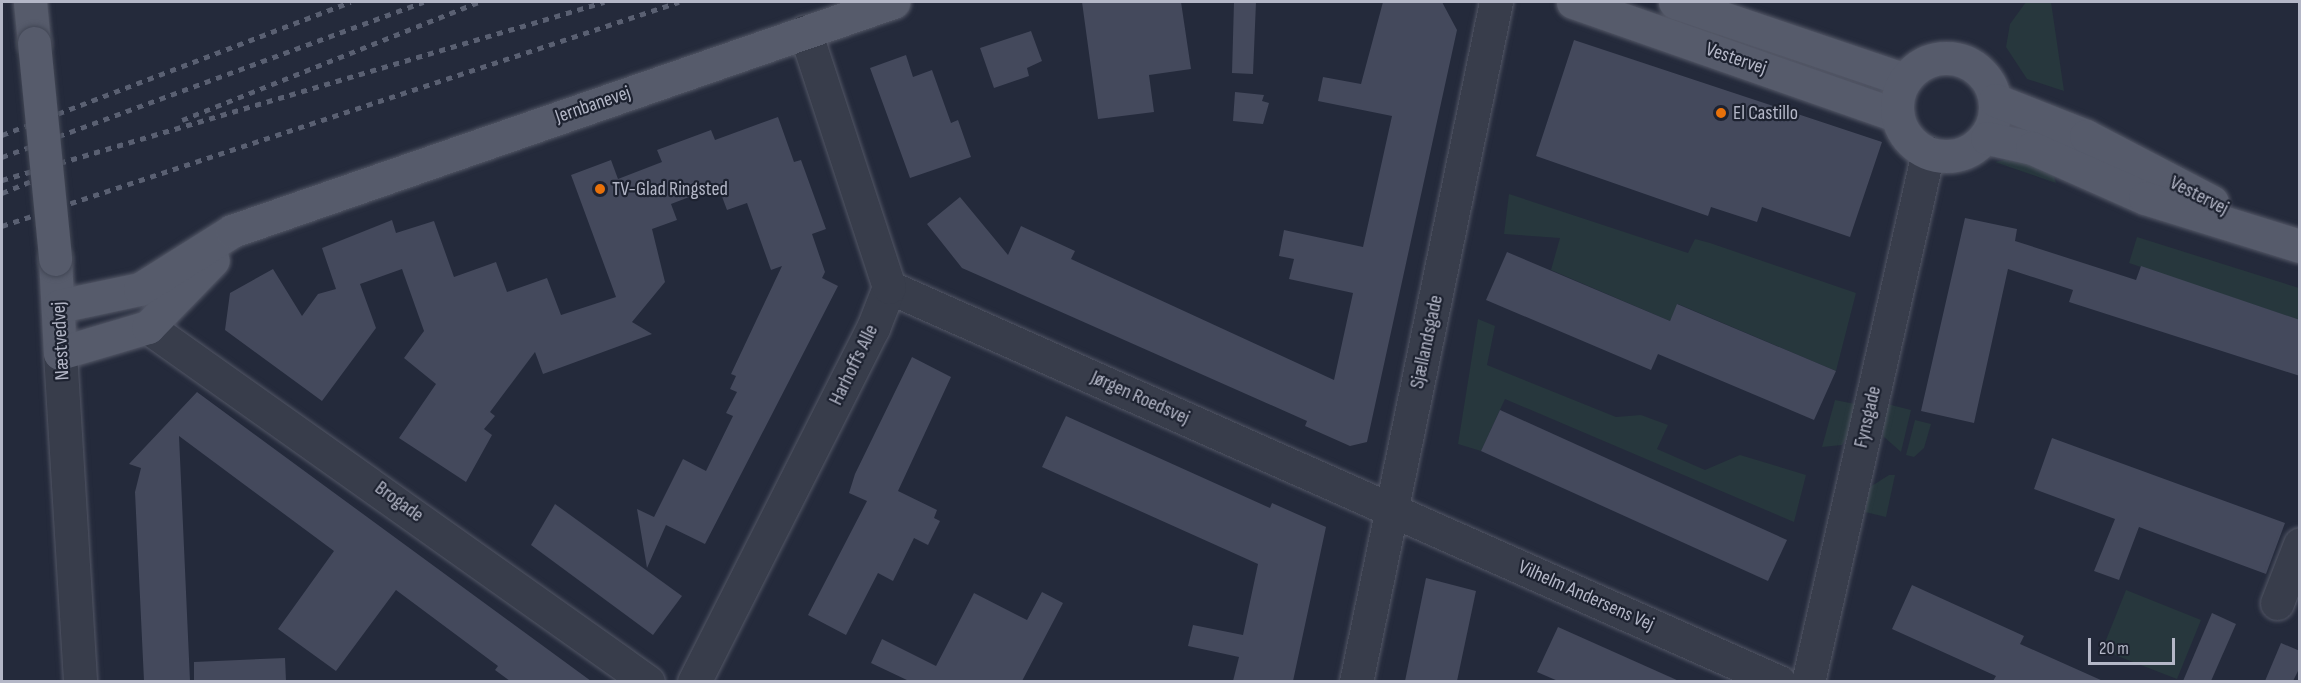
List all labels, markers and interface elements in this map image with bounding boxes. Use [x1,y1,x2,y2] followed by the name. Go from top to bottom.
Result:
[1702,37,1770,81] street label: Vestervej
[552,81,634,129] street label: Jernbanevej
[1733,101,1798,125] place label: El Castillo
[1714,106,1728,120] marker: El Castillo
[2166,171,2232,221] street label: Vestervej
[612,177,728,201] place label: TV-Glad Ringsted
[593,182,607,196] marker: TV-Glad Ringsted
[1405,293,1449,391] street label: Sjællandsgade
[47,301,75,381] street label: Næstvedvej
[824,321,884,409] street label: Harhoffs Alle
[1087,366,1193,430] street label: Jørgen Roedsvej
[1849,384,1887,450] street label: Fynsgade
[370,476,428,528] street label: Brogade
[1514,555,1658,637] street label: Vilhelm Andersens Vej
[2091,626,2178,664] scale bar
[2099,638,2129,659] text: 20 m

